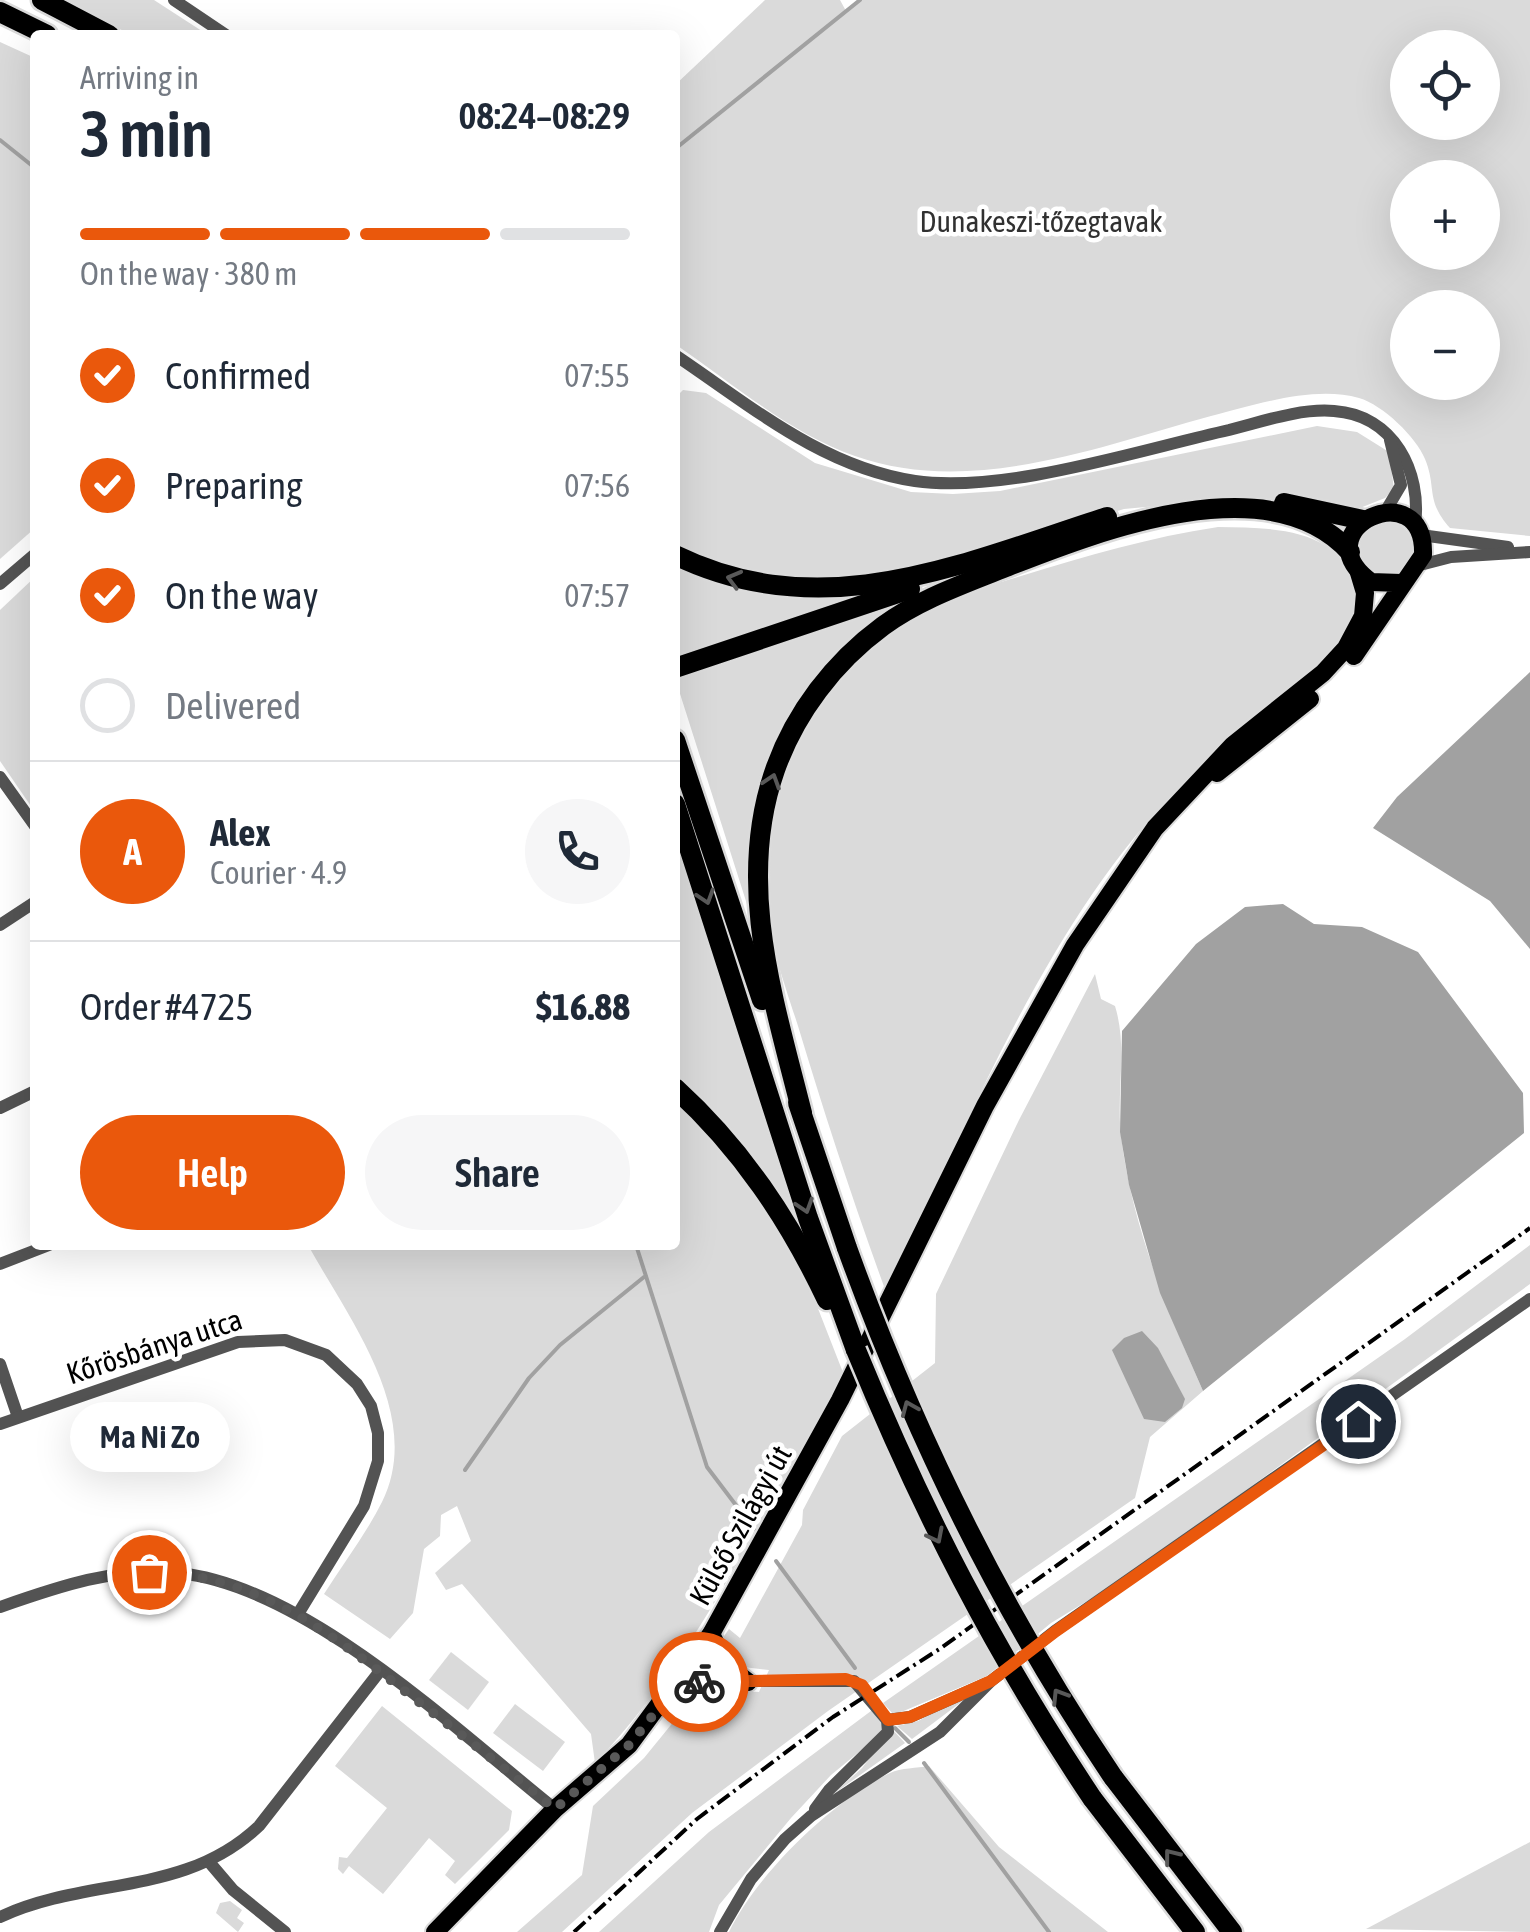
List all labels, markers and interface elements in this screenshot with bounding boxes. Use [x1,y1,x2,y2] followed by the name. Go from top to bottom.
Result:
[1390,30,1500,400] map controls
[1390,30,1500,140] button: locate
[80,59,199,96] text: Arriving in
[458,94,630,137] text: 08:24–08:29
[80,96,213,171] text: 3 min
[1390,160,1500,270] button: +
[920,204,1162,238] park label: Dunakeszi-tőzegtavak
[80,255,297,292] text: On the way · 380 m
[1390,290,1500,400] button: −
[80,348,135,403] icon: check
[165,354,311,397] text: Confirmed
[564,357,630,394] text: 07:55
[80,458,135,513] icon: check
[165,464,303,507] text: Preparing
[564,467,630,504] text: 07:56
[80,568,135,623] icon: check
[726,569,743,590] one-way arrow
[165,574,318,617] text: On the way
[564,577,630,614] text: 07:57
[165,684,301,727] text: Delivered
[760,773,780,790] one-way arrow
[525,799,630,904] button: phone
[210,811,271,854] text: Alex
[123,830,142,873] text: A
[210,854,347,891] text: Courier · 4.9
[694,887,714,904] one-way arrow
[80,985,253,1028] text: Order #4725
[536,985,630,1028] text: $16.88
[80,1115,345,1230] button: Help
[365,1115,630,1230] button: Share
[793,1197,813,1214] one-way arrow
[62,1302,246,1390] street label: Kőrösbánya utca
[1316,1379,1401,1464] pin
[1331,1394,1386,1449] icon: home
[901,1400,921,1418] one-way arrow
[69,1402,229,1472] callout: Ma Ni Zo
[100,1418,200,1455] text: Ma Ni Zo
[682,1439,798,1611] street label: Külső Szilágyi út
[923,1525,943,1543] one-way arrow
[107,1530,192,1615] pin
[122,1545,177,1600] icon: bag
[649,1632,749,1732] courier
[672,1655,727,1710] icon: bike
[1052,1689,1071,1707] one-way arrow
[1165,1849,1182,1867] one-way arrow

